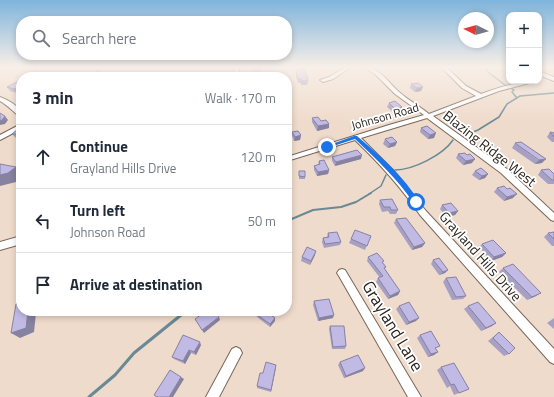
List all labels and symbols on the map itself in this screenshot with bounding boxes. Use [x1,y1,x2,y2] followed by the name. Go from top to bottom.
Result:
[458,12,494,48] north arrow
[349,97,421,135] street label: Johnson Road
[439,105,541,191] street label: Blazing Ridge West
[318,138,336,156] route end
[407,193,425,211] route start
[435,206,527,306] street label: Grayland Hills Drive
[356,276,430,376] street label: Grayland Lane

